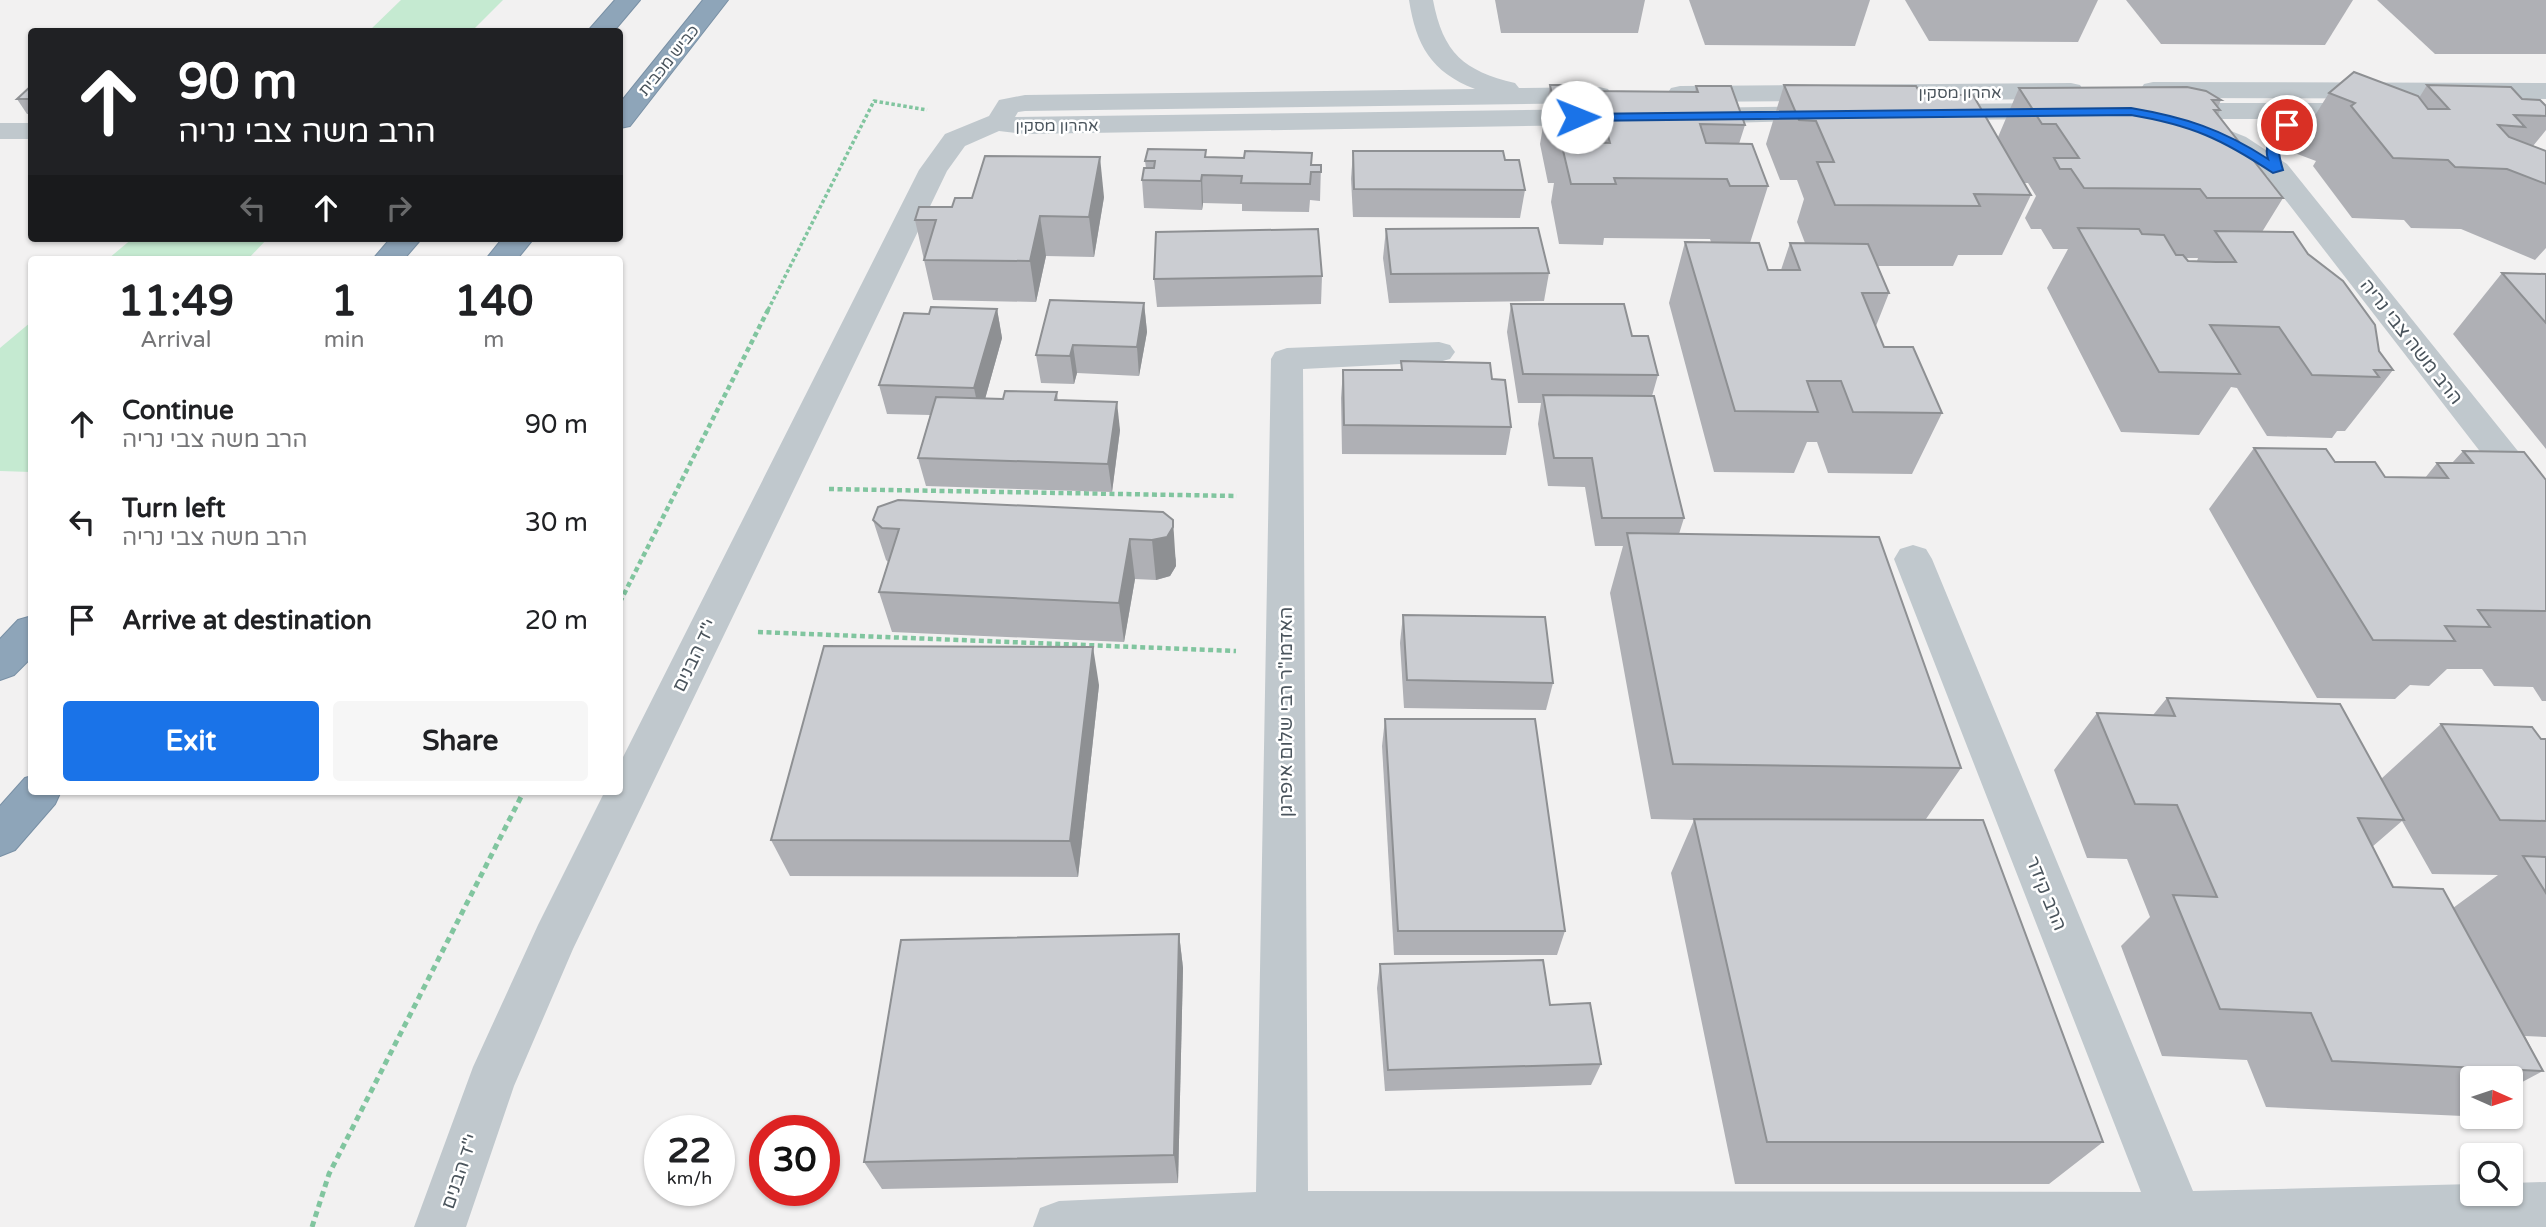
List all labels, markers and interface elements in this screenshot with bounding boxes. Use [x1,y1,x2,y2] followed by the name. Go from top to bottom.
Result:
[634,21,704,100] street label: כביש מכבית
[178,53,297,112] text: 90 m
[63,56,154,147] icon: ahead
[1540,80,1614,154] position arrow
[1918,83,2002,103] street label: אהרון מסקין
[2257,95,2317,155] pin
[2268,106,2306,144] icon: arrive
[178,113,436,151] text: הרב משה צבי נריה
[1015,116,1099,136] street label: אהרון מסקין
[234,189,272,227] icon: left
[307,189,345,227] icon: ahead
[380,189,418,227] icon: right
[2355,275,2467,409] street label: הרב משה צבי נריה
[118,276,234,327] text: 11:49
[331,276,357,327] text: 1
[454,276,533,327] text: 140
[140,326,211,354] text: Arrival
[324,326,365,354] text: min
[483,326,504,354] text: m
[122,395,234,426] text: Continue
[63,405,101,443] icon: ahead
[525,409,588,440] text: 90 m
[122,426,307,454] text: הרב משה צבי נריה
[122,493,225,524] text: Turn left
[63,503,101,541] icon: left
[525,507,588,538] text: 30 m
[122,524,307,552] text: הרב משה צבי נריה
[63,601,101,639] icon: arrive
[122,605,372,636] text: Arrive at destination
[525,605,588,636] text: 20 m
[1275,607,1297,817] street label: האדמו"ר רבי שלום איפרגן
[668,616,722,695] street label: י"ד הבנים
[63,701,319,781] button: Exit
[333,701,588,781] button: Share
[2021,853,2071,934] street label: הרב קידר
[2460,1066,2524,1129] north arrow
[2460,1066,2523,1206] map controls
[749,1115,840,1206] speed limit sign: 30
[668,1130,711,1172] text: 22
[437,1131,483,1212] street label: י"ד הבנים
[2460,1143,2523,1206] button: search
[667,1167,712,1189] text: km/h

